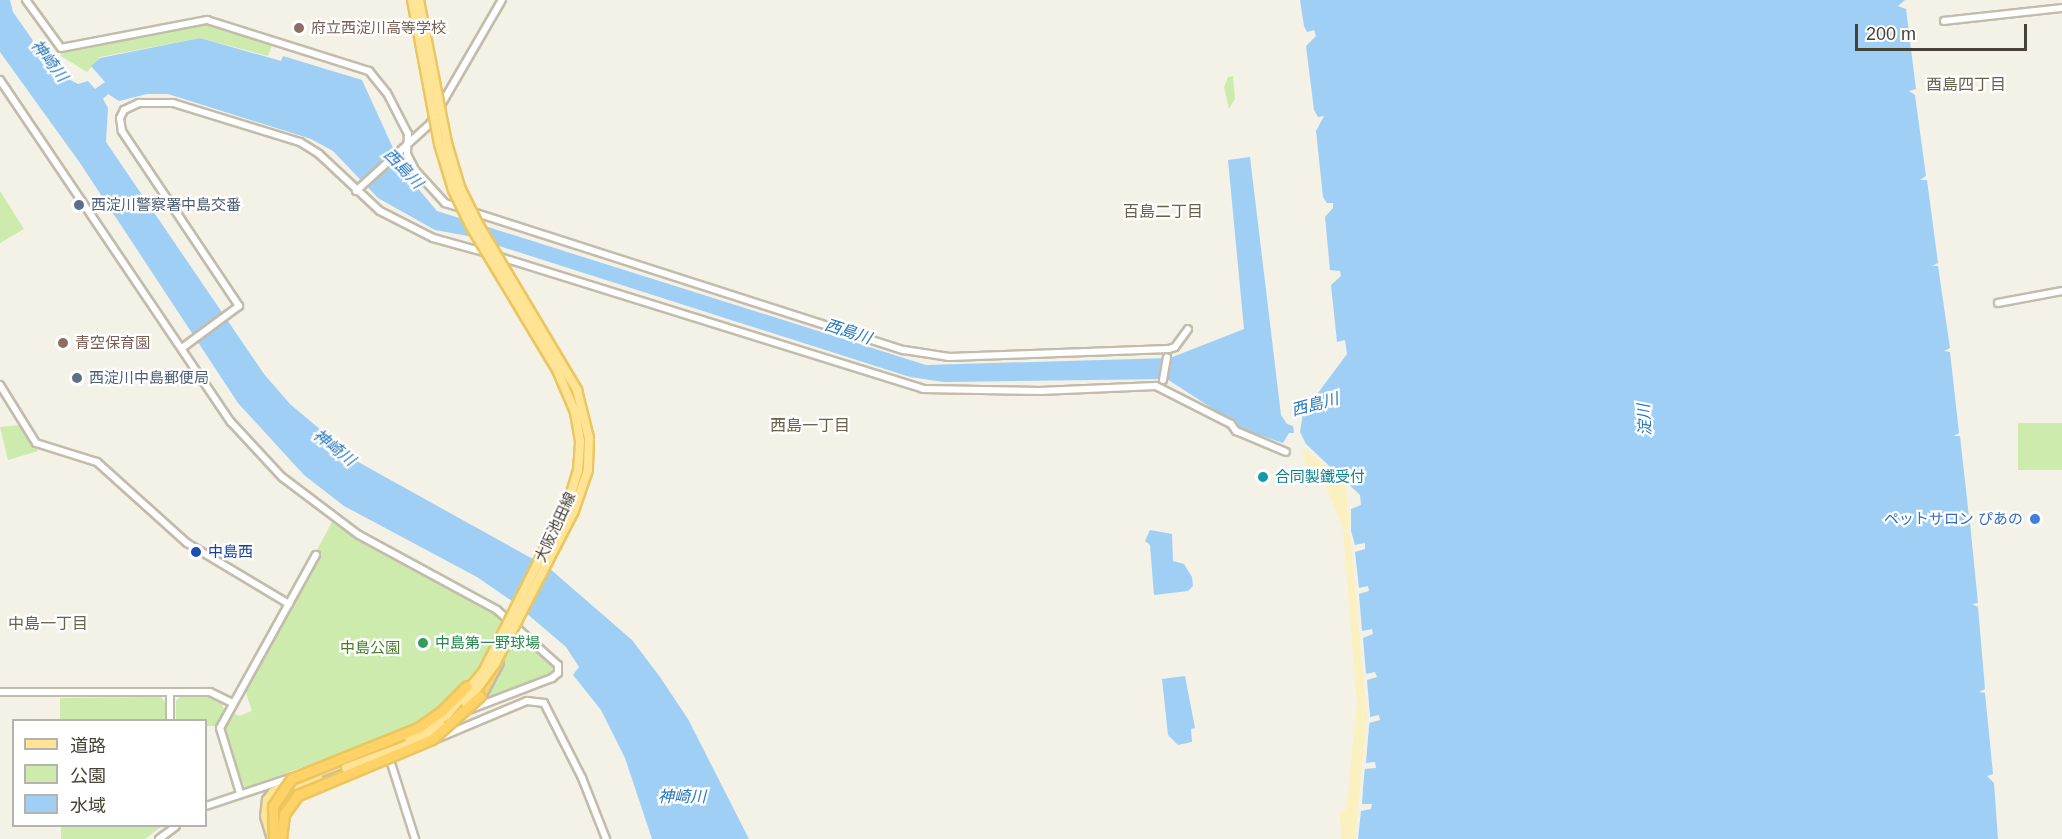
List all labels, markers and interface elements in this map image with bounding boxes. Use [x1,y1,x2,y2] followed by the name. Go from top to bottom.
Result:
[1858,12,2030,50] scale bar
[311,19,446,37] place label: 府立西淀川高等学校
[292,21,306,35] marker: 府立西淀川高等学校
[1866,24,1916,44] text: 200 m
[27,36,71,86] water label: 神崎川
[1926,75,2006,95] district label: 酉島四丁目
[379,145,427,193] water label: 西島川
[91,196,241,214] place label: 西淀川警察署中島交番
[72,198,86,212] marker: 西淀川警察署中島交番
[1123,202,1203,222] district label: 百島二丁目
[822,315,874,349] water label: 西島川
[75,334,150,352] place label: 青空保育園
[56,336,70,350] marker: 青空保育園
[89,369,209,387] place label: 西淀川中島郵便局
[70,371,84,385] marker: 西淀川中島郵便局
[1289,390,1341,420] water label: 西島川
[1635,404,1655,436] water label: 淀川
[770,416,850,436] district label: 西島一丁目
[309,426,359,470] water label: 神崎川
[1275,468,1365,486] place label: 合同製鐵受付
[1256,470,1270,484] marker: 合同製鐵受付
[531,489,579,565] street label: 大阪池田線
[1884,510,2023,528] place label: ペットサロン ぴあの
[2028,512,2042,526] marker: ペットサロン ぴあの
[208,543,253,561] place label: 中島西
[189,545,203,559] marker: 中島西
[8,614,88,634] district label: 中島一丁目
[435,634,540,652] place label: 中島第一野球場
[416,636,430,650] marker: 中島第一野球場
[340,639,400,657] park label: 中島公園
[12,719,207,827] legend
[70,736,106,756] text: 道路
[70,766,106,786] text: 公園
[658,787,706,807] water label: 神崎川
[70,796,106,816] text: 水域

